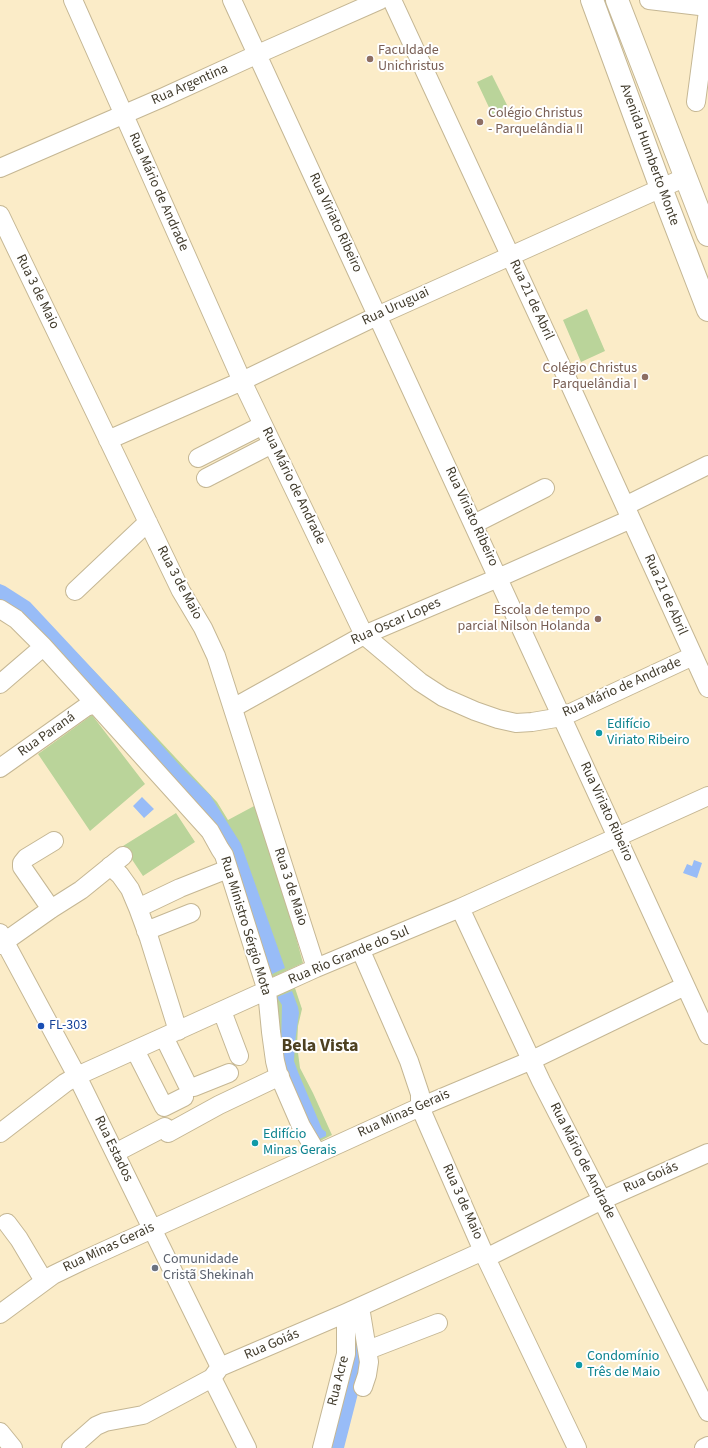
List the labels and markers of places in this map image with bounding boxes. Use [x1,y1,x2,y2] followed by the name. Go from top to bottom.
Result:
[378,43,444,76] place label: Faculdade Unichristus
[365,54,375,64] marker: Faculdade Unichristus
[488,106,583,138] place label: Colégio Christus - Parquelândia II
[475,117,485,127] marker: Colégio Christus - Parquelândia II
[542,361,637,394] place label: Colégio Christus Parquelândia I
[640,372,650,382] marker: Colégio Christus Parquelândia I
[458,603,590,636] place label: Escola de tempo parcial Nilson Holanda
[593,614,603,624] marker: Escola de tempo parcial Nilson Holanda
[607,717,690,750] place label: Edifício Viriato Ribeiro
[594,728,604,738] marker: Edifício Viriato Ribeiro
[49,1018,87,1034] place label: FL-303
[36,1021,46,1031] marker: FL-303
[263,1127,336,1160] place label: Edifício Minas Gerais
[250,1138,260,1148] marker: Edifício Minas Gerais
[163,1252,254,1284] place label: Comunidade Cristã Shekinah
[150,1263,160,1273] marker: Comunidade Cristã Shekinah
[587,1349,660,1382] place label: Condomínio Três de Maio
[574,1360,584,1370] marker: Condomínio Três de Maio

